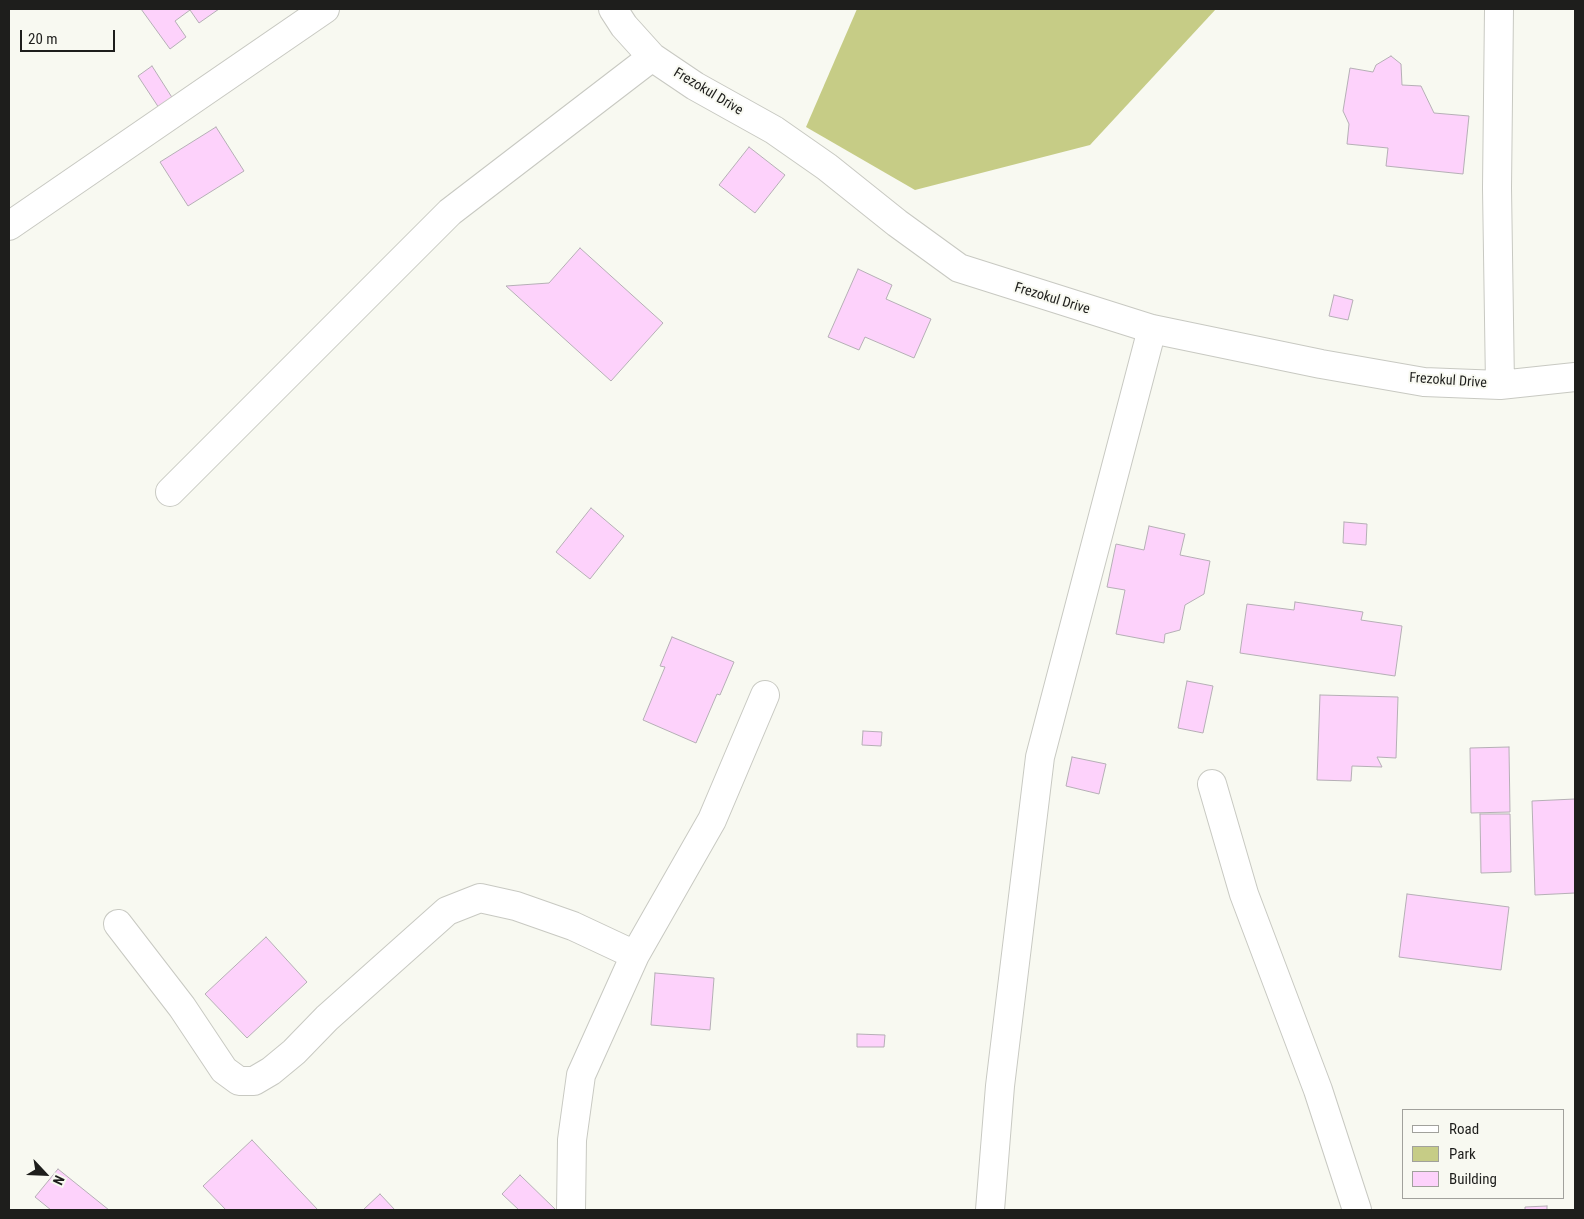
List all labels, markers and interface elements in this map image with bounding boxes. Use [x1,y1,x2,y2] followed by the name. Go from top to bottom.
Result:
[22,20,118,52] scale bar
[28,30,58,48] text: 20 m
[670,65,746,119] street label: Frezokul Drive
[1012,280,1092,318] street label: Frezokul Drive
[1409,370,1487,392] street label: Frezokul Drive
[1402,1109,1564,1199] legend
[1449,1120,1479,1138] text: Road
[1449,1145,1476,1163] text: Park
[20,1149,70,1199] north arrow
[1449,1170,1497,1188] text: Building
[50,1173,68,1188] text: N

